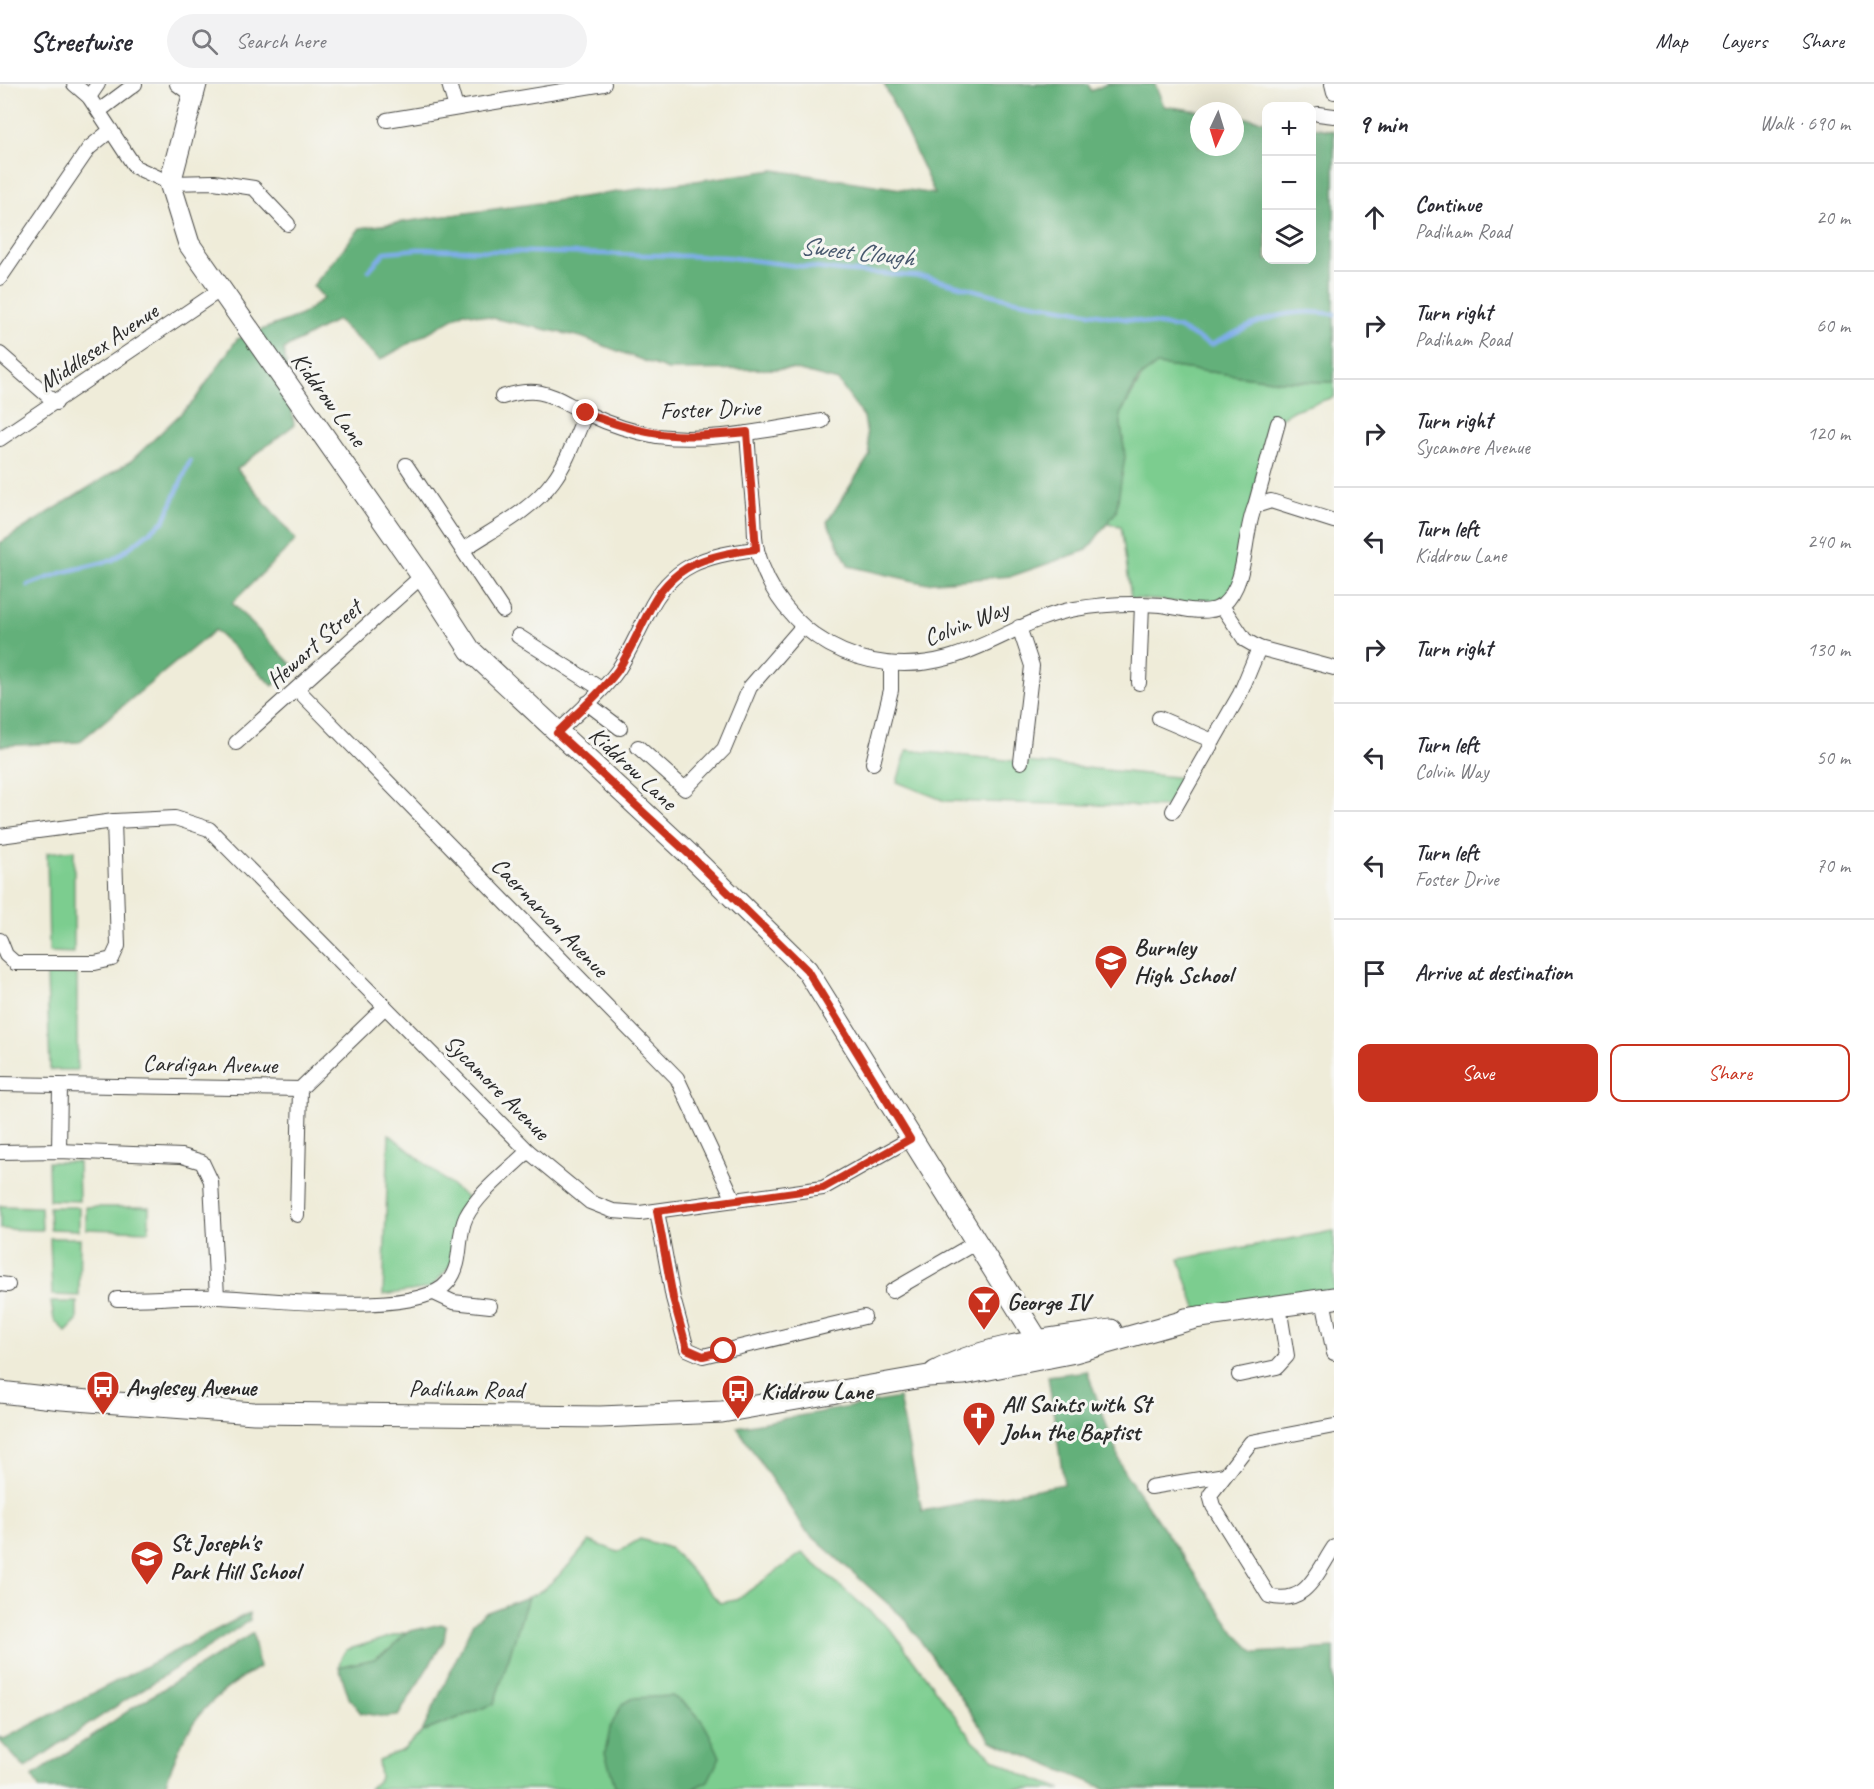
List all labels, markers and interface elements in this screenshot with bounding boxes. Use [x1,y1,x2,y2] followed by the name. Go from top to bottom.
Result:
[167,14,587,68] search box
[30,24,131,59] text: Streetwise
[188,25,221,58] icon: search
[236,27,325,55] text: Search here
[1655,28,1688,54] text: Map
[1721,28,1767,54] text: Layers
[1800,28,1844,54] text: Share
[1190,102,1244,156] north arrow
[1262,102,1316,264] map controls
[1262,102,1316,156] button: +
[1358,107,1408,140] text: 9 min
[1760,111,1850,136] text: Walk · 690 m
[1262,156,1316,210] button: −
[1415,191,1481,219] text: Continue
[1358,201,1391,234] icon: ahead
[1816,205,1850,230] text: 20 m
[1262,210,1316,264] button: layers
[1415,219,1511,244] text: Padiham Road
[799,229,917,274] water label: Sweet Clough
[32,295,165,398] street label: Middlesex Avenue
[1415,299,1492,327] text: Turn right
[1358,309,1391,342] icon: right
[1816,313,1850,338] text: 60 m
[1415,327,1511,352] text: Padiham Road
[285,346,375,454] street label: Kiddrow Lane
[659,392,763,426] street label: Foster Drive
[572,399,598,425] route end
[1415,407,1492,435] text: Turn right
[1358,417,1391,450] icon: right
[1807,421,1850,446] text: 120 m
[1415,435,1530,460] text: Sycamore Avenue
[1415,515,1479,543] text: Turn left
[1358,525,1391,558] icon: left
[1807,529,1850,554] text: 240 m
[1415,543,1506,568] text: Kiddrow Lane
[260,591,370,695] street label: Hewart Street
[919,593,1014,653] street label: Colvin Way
[1358,633,1391,666] icon: right
[1415,635,1492,663] text: Turn right
[1807,637,1850,662] text: 130 m
[583,720,685,818] street label: Kiddrow Lane
[1415,731,1479,759] text: Turn left
[1358,741,1391,774] icon: left
[1816,745,1850,770] text: 50 m
[1415,759,1489,784] text: Colvin Way
[1415,839,1479,867] text: Turn left
[1358,849,1391,882] icon: left
[485,851,616,985] street label: Caernarvon Avenue
[1816,853,1850,878] text: 70 m
[1415,867,1499,892] text: Foster Drive
[1134,932,1237,990] place label: Burnley High School
[1093,943,1129,990] school or university icon: Burnley High School
[1358,957,1391,990] icon: arrive
[1415,959,1572,987] text: Arrive at destination
[438,1028,558,1148] street label: Sycamore Avenue
[1358,1044,1598,1102] button: Save
[1610,1044,1850,1102] button: Share
[142,1048,280,1080] street label: Cardigan Avenue
[966,1284,1002,1331] bar icon: George IV
[1007,1287,1094,1317] place label: George IV
[710,1337,736,1363] route start
[85,1369,121,1416] bus stop icon: Anglesey Avenue
[126,1372,258,1402] place label: Anglesey Avenue
[408,1373,527,1405] street label: Padiham Road
[720,1373,756,1420] bus stop icon: Kiddrow Lane
[761,1376,874,1406] place label: Kiddrow Lane
[1000,1389,1155,1447] place label: All Saints with St John the Baptist
[961,1400,997,1447] church icon: All Saints with St John the Baptist
[170,1528,304,1586] place label: St Joseph's Park Hill School
[129,1539,165,1586] school or university icon: St Joseph's Park Hill School

